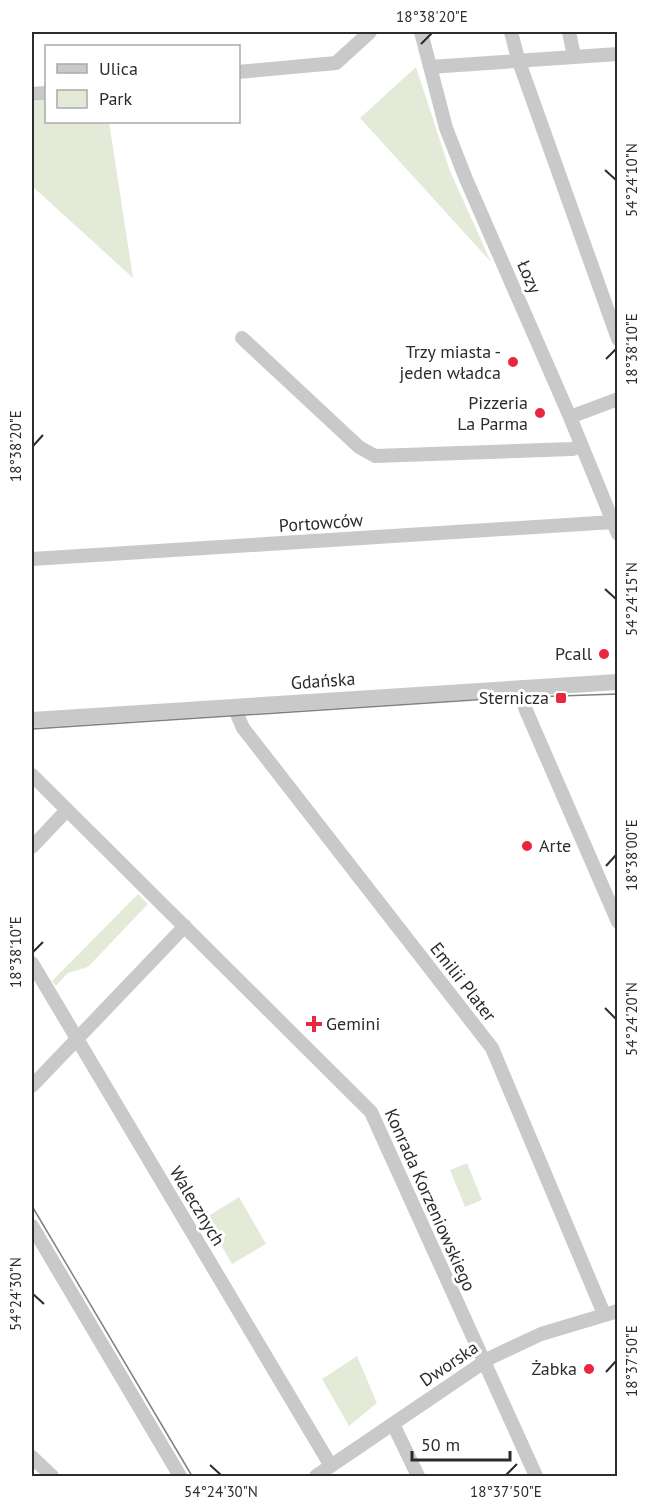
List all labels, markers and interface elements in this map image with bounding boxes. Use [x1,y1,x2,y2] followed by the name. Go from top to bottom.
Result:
[396,7,468,26] text: 18°38'20"E
[45,45,240,123] legend
[99,57,138,80] text: Ulica
[99,87,132,110] text: Park
[622,143,641,217] text: 54°24'10"N
[512,257,547,297] street label: Łozy
[622,313,641,385] text: 18°38'10"E
[399,340,501,384] place label: Trzy miasta - jeden władca
[506,355,520,369] marker: Trzy miasta - jeden władca
[457,391,528,435] place label: Pizzeria La Parma
[533,406,547,420] marker: Pizzeria La Parma
[6,410,25,482] text: 18°38'20"E
[278,508,365,537] street label: Portowców
[622,562,641,636] text: 54°24'15"N
[555,642,593,665] place label: Pcall
[597,647,611,661] marker: Pcall
[290,667,356,694] street label: Gdańska
[479,686,549,709] place label: Sternicza
[554,691,568,705] marker: Sternicza
[622,819,641,891] text: 18°38'00"E
[539,834,571,857] place label: Arte
[520,839,534,853] marker: Arte
[6,916,25,988] text: 18°38'10"E
[425,937,501,1026] street label: Emilii Plater
[622,982,641,1056] text: 54°24'20"N
[326,1012,380,1035] place label: Gemini
[307,1017,321,1031] marker: Gemini
[380,1105,481,1295] street label: Konrada Korzeniowskiego
[165,1162,230,1250] street label: Walecznych
[6,1257,25,1331] text: 54°24'30"N
[622,1325,641,1397] text: 18°37'50"E
[415,1336,482,1391] street label: Dworska
[531,1357,577,1380] place label: Żabka
[582,1362,596,1376] marker: Żabka
[412,1424,510,1462] scale bar
[421,1433,460,1456] text: 50 m
[184,1482,258,1501] text: 54°24'30"N
[470,1482,542,1501] text: 18°37'50"E

